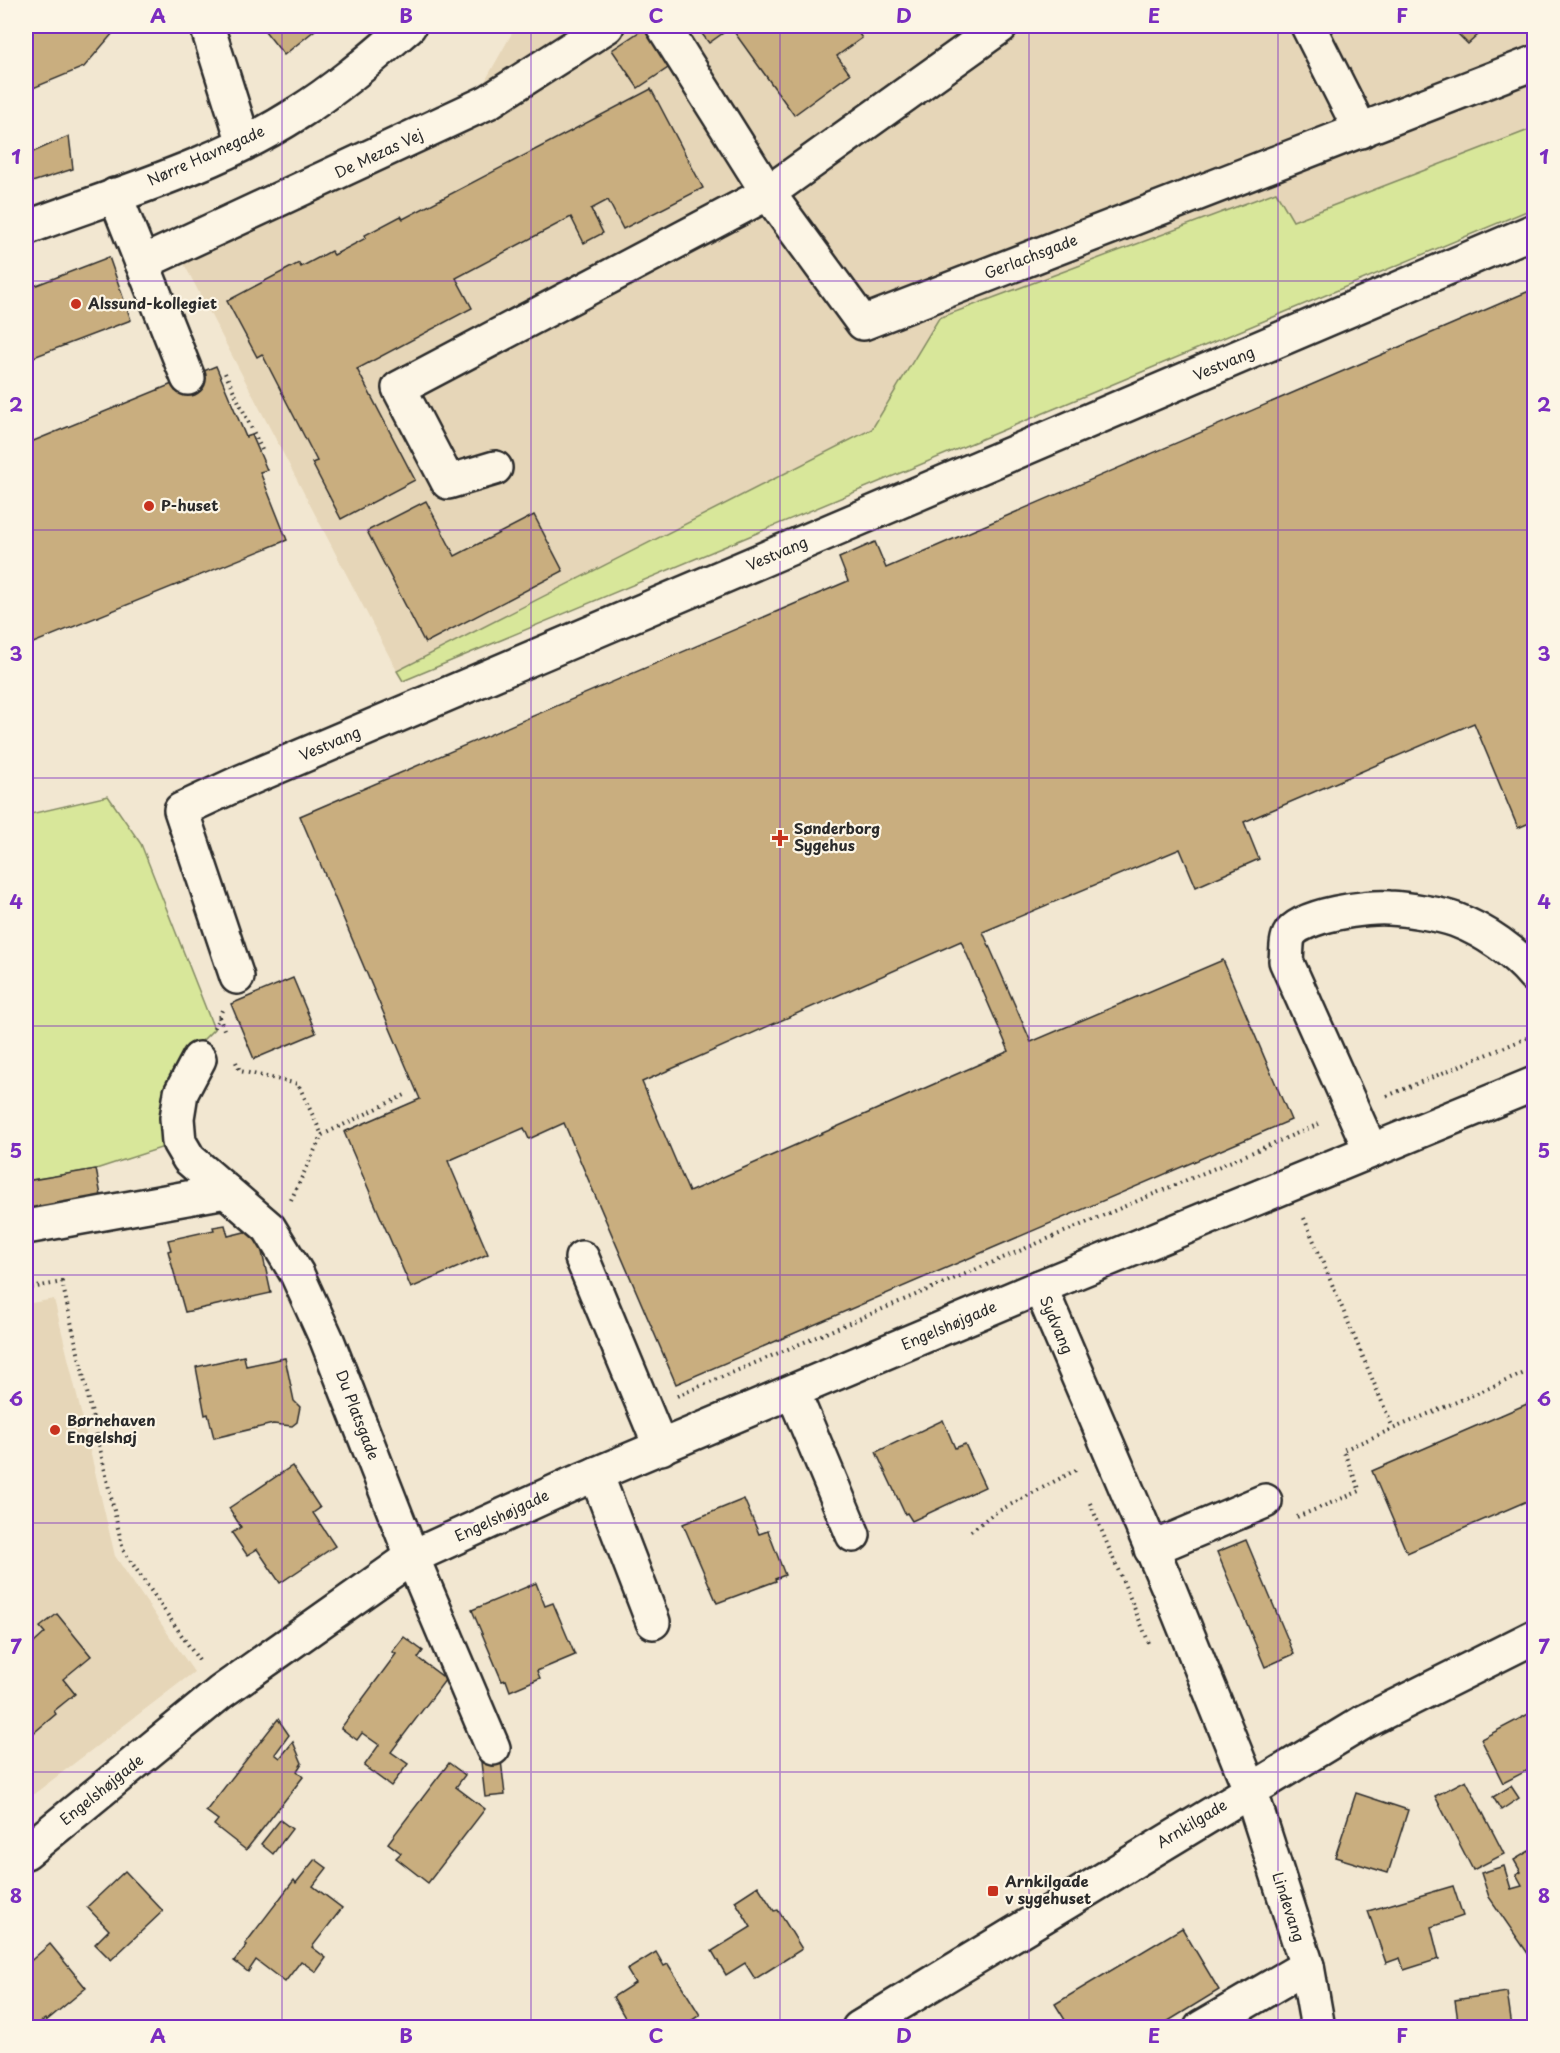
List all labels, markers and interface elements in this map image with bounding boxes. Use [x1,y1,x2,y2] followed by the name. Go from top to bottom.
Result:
[150,0,166,30] text: A
[399,0,413,30] text: B
[648,0,664,30] text: C
[896,0,912,30] text: D
[1148,0,1160,30] text: E
[1396,0,1408,30] text: F
[143,118,268,191] street label: Nørre Havnegade
[330,122,426,183] street label: De Mezas Vej
[11,141,21,171] text: 1
[1539,141,1549,171] text: 1
[980,227,1081,284] street label: Gerlachsgade
[87,291,217,314] place label: Alssund-kollegiet
[69,297,83,311] marker: Alssund-kollegiet
[1189,339,1258,386] street label: Vestvang
[9,389,23,419] text: 2
[1537,389,1551,419] text: 2
[161,493,218,516] place label: P-huset
[142,499,156,513] marker: P-huset
[742,529,811,576] street label: Vestvang
[9,638,23,668] text: 3
[1537,638,1551,668] text: 3
[295,719,364,766] street label: Vestvang
[794,816,880,856] place label: Sønderborg Sygehus
[771,829,789,847] marker: Sønderborg Sygehus
[9,886,23,916] text: 4
[1537,886,1551,916] text: 4
[10,1135,22,1165] text: 5
[1538,1135,1550,1165] text: 5
[1035,1292,1080,1357] street label: Sydvang
[897,1294,1000,1355] street label: Engelshøjgade
[331,1366,386,1463] street label: Du Platsgade
[9,1383,23,1413] text: 6
[1537,1383,1551,1413] text: 6
[67,1408,156,1448] place label: Børnehaven Engelshøj
[48,1423,62,1437] marker: Børnehaven Engelshøj
[450,1483,552,1547] street label: Engelshøjgade
[10,1631,22,1661] text: 7
[1538,1631,1550,1661] text: 7
[54,1748,148,1830] street label: Engelshøjgade
[1152,1793,1231,1853] street label: Arnkilgade
[1004,1869,1091,1909] place label: Arnkilgade v sygehuset
[1267,1869,1312,1944] street label: Lindevang
[10,1880,22,1910] text: 8
[1538,1880,1550,1910] text: 8
[986,1884,1000,1898] marker: Arnkilgade v sygehuset
[150,2020,166,2050] text: A
[399,2020,413,2050] text: B
[648,2020,664,2050] text: C
[896,2020,912,2050] text: D
[1148,2020,1160,2050] text: E
[1396,2020,1408,2050] text: F

